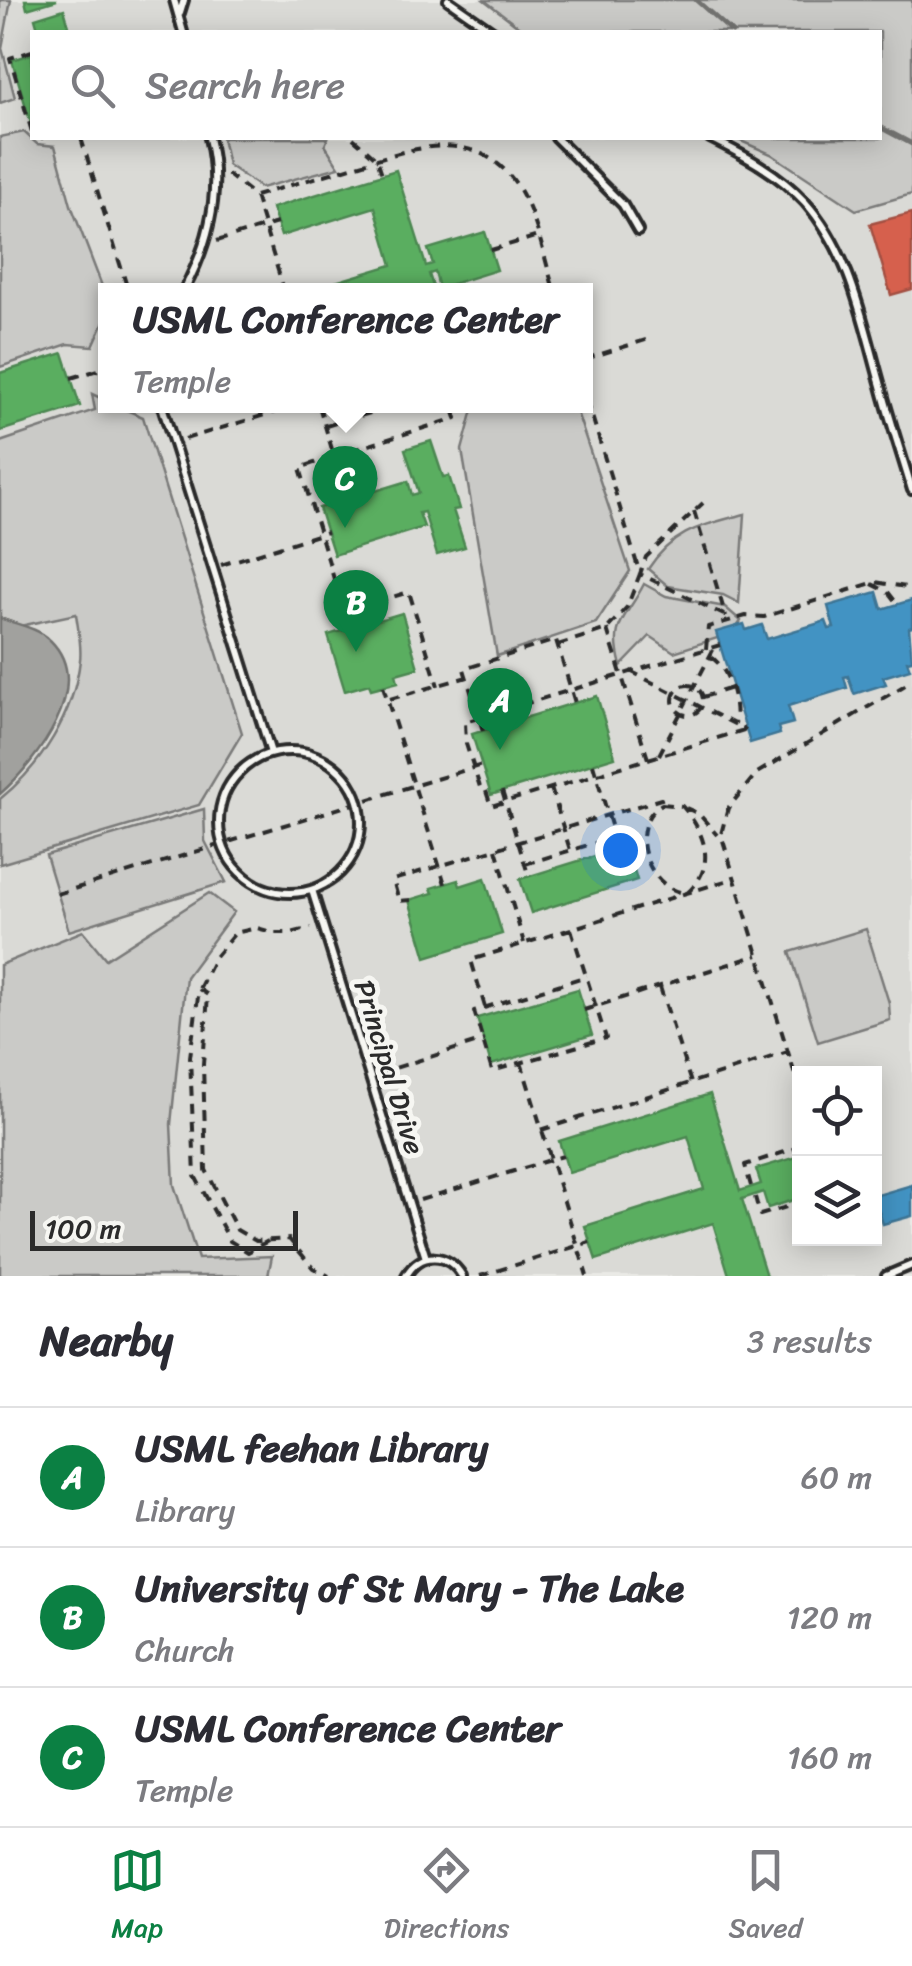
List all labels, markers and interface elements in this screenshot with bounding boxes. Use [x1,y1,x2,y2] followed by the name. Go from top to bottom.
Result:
[30,30,882,140] search box
[145,52,345,119] text: Search here
[65,58,120,113] icon: search
[98,283,593,413] popup
[133,286,558,353] text: USML Conference Center
[133,353,231,410] text: Temple
[312,446,378,528] pin: C
[324,570,388,652] pin: B
[468,668,532,750] pin: A
[595,825,646,876] your location
[340,974,439,1161] street label: Principal Drive
[792,1066,882,1246] map controls
[792,1066,882,1156] button: locate
[792,1156,882,1246] button: layers
[45,1204,121,1253] text: 100 m
[30,1206,298,1250] scale bar
[40,1304,173,1378] text: Nearby
[747,1313,872,1370] text: 3 results
[135,1415,488,1482] text: USML feehan Library
[62,1449,83,1506] text: A
[801,1449,872,1506] text: 60 m
[135,1482,235,1539] text: Library
[135,1555,684,1622] text: University of St Mary - The Lake
[62,1589,83,1646] text: B
[787,1589,872,1646] text: 120 m
[135,1622,235,1679] text: Church
[135,1695,561,1762] text: USML Conference Center
[63,1729,82,1786] text: C
[787,1729,872,1786] text: 160 m
[135,1762,233,1819] text: Temple
[110,1843,165,1952] tab: Map
[384,1843,509,1952] tab: Directions
[729,1843,802,1952] tab: Saved

